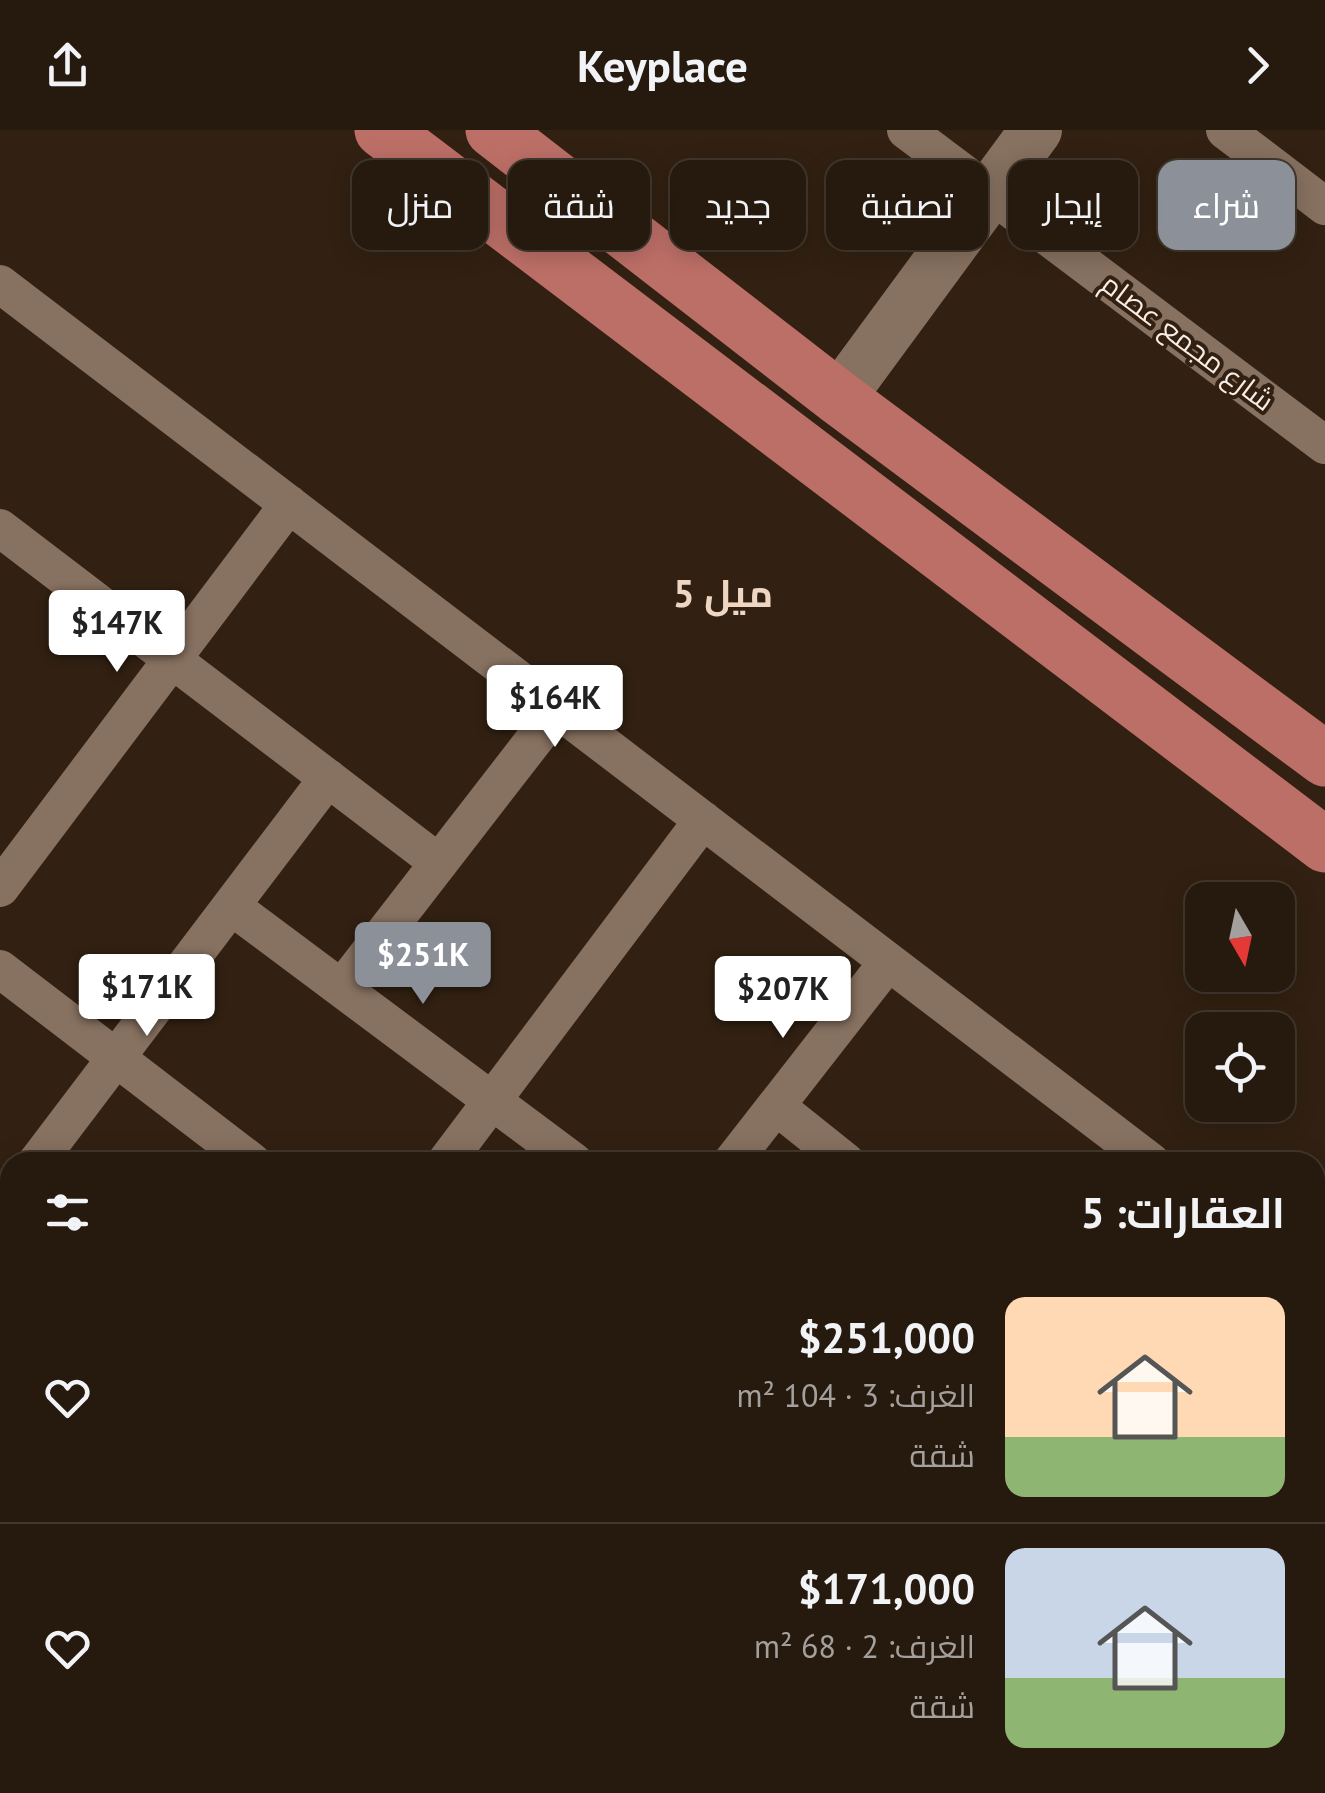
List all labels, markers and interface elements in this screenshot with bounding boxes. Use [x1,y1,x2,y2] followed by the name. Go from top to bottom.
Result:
[577,36,748,94] text: Keyplace
[40,38,95,93] icon: share
[1230,38,1285,93] icon: forward
[352,160,488,250] chip: منزل
[508,160,650,250] chip: شقة
[670,160,806,250] chip: جديد
[826,160,988,250] chip: تصفية
[1008,160,1138,250] chip: إيجار
[1158,160,1295,250] chip: شراء
[1093,265,1282,420] street label: شارع مجمع عصام
[673,568,773,617] district label: 5 ميل
[47,590,187,675] pin: $147K
[71,601,163,643] text: $147K
[485,665,625,750] pin: $164K
[509,676,601,718] text: $164K
[1185,882,1295,992] north arrow
[1185,882,1295,1122] map controls
[353,922,493,1007] pin: $251K
[377,933,469,975] text: $251K
[77,954,217,1039] pin: $171K
[713,956,853,1041] pin: $207K
[101,965,193,1007] text: $171K
[737,967,829,1009] text: $207K
[1185,1012,1295,1122] button: locate
[40,1185,95,1240] icon: filters
[1081,1185,1285,1240] text: العقارات: 5
[798,1310,975,1365] text: $251,000
[1085,1337,1205,1457] icon: home
[40,1370,95,1425] icon: heart
[736,1374,975,1416] text: الغرف: 3 · 104 m²
[910,1434,975,1476] text: شقة
[798,1561,975,1616] text: $171,000
[1085,1588,1205,1708] icon: home
[40,1621,95,1676] icon: heart
[754,1625,975,1667] text: الغرف: 2 · 68 m²
[910,1685,975,1727] text: شقة

